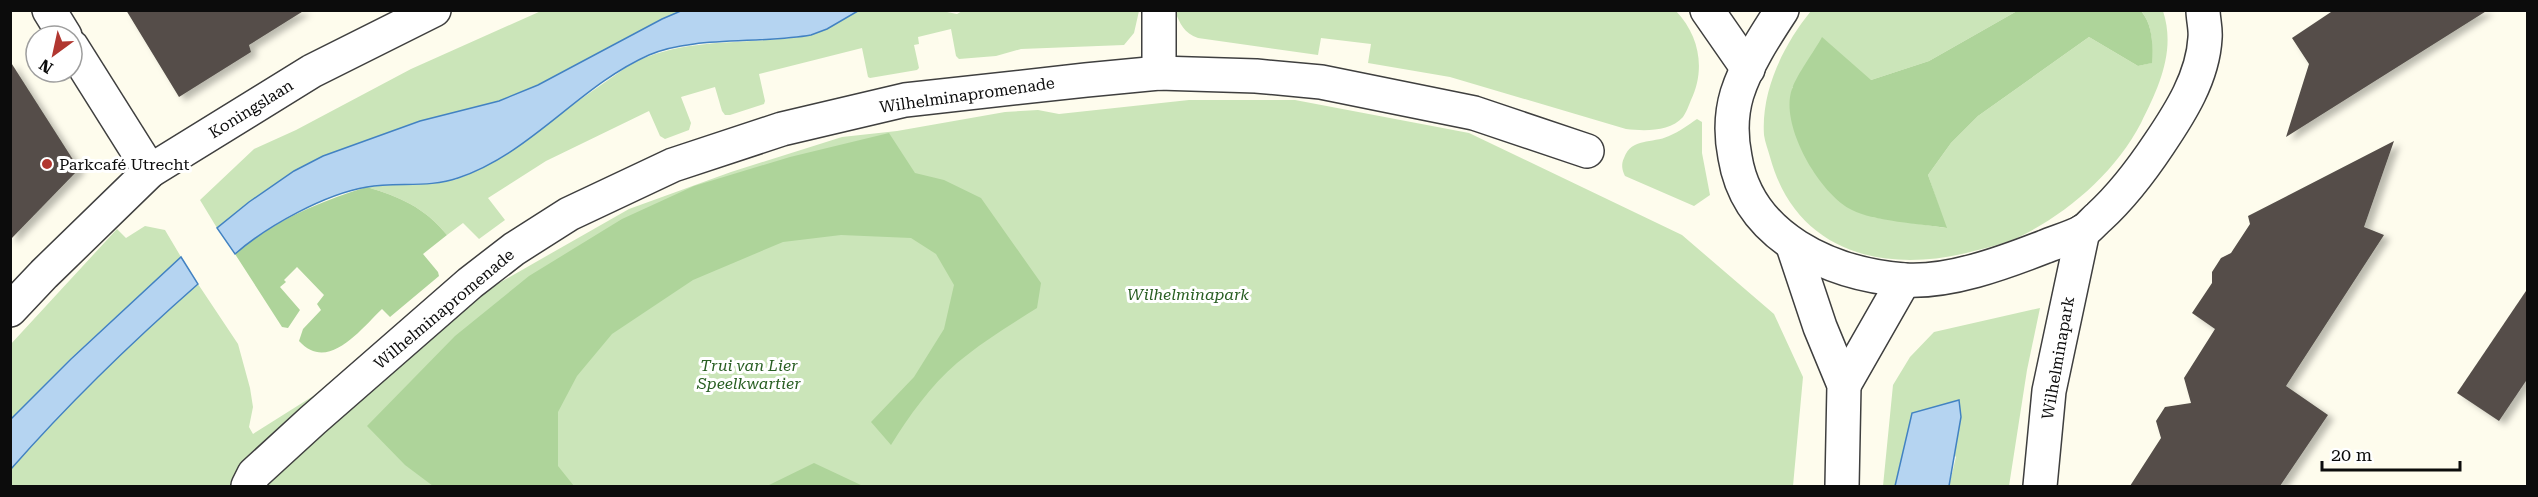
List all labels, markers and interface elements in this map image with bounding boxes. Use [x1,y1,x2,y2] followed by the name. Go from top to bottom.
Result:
[24,24,84,84] north arrow
[36,55,56,77] text: N
[878,73,1056,117] street label: Wilhelminapromenade
[205,76,297,142] street label: Koningslaan
[59,155,190,174] place label: Parkcafé Utrecht
[40,157,54,171] marker: Parkcafé Utrecht
[370,245,518,373] street label: Wilhelminapromenade
[1127,285,1249,304] park label: Wilhelminapark
[2038,295,2078,421] street label: Wilhelminapark
[696,356,801,393] park label: Trui van Lier Speelkwartier
[2322,434,2460,472] scale bar
[2331,444,2372,465] text: 20 m

